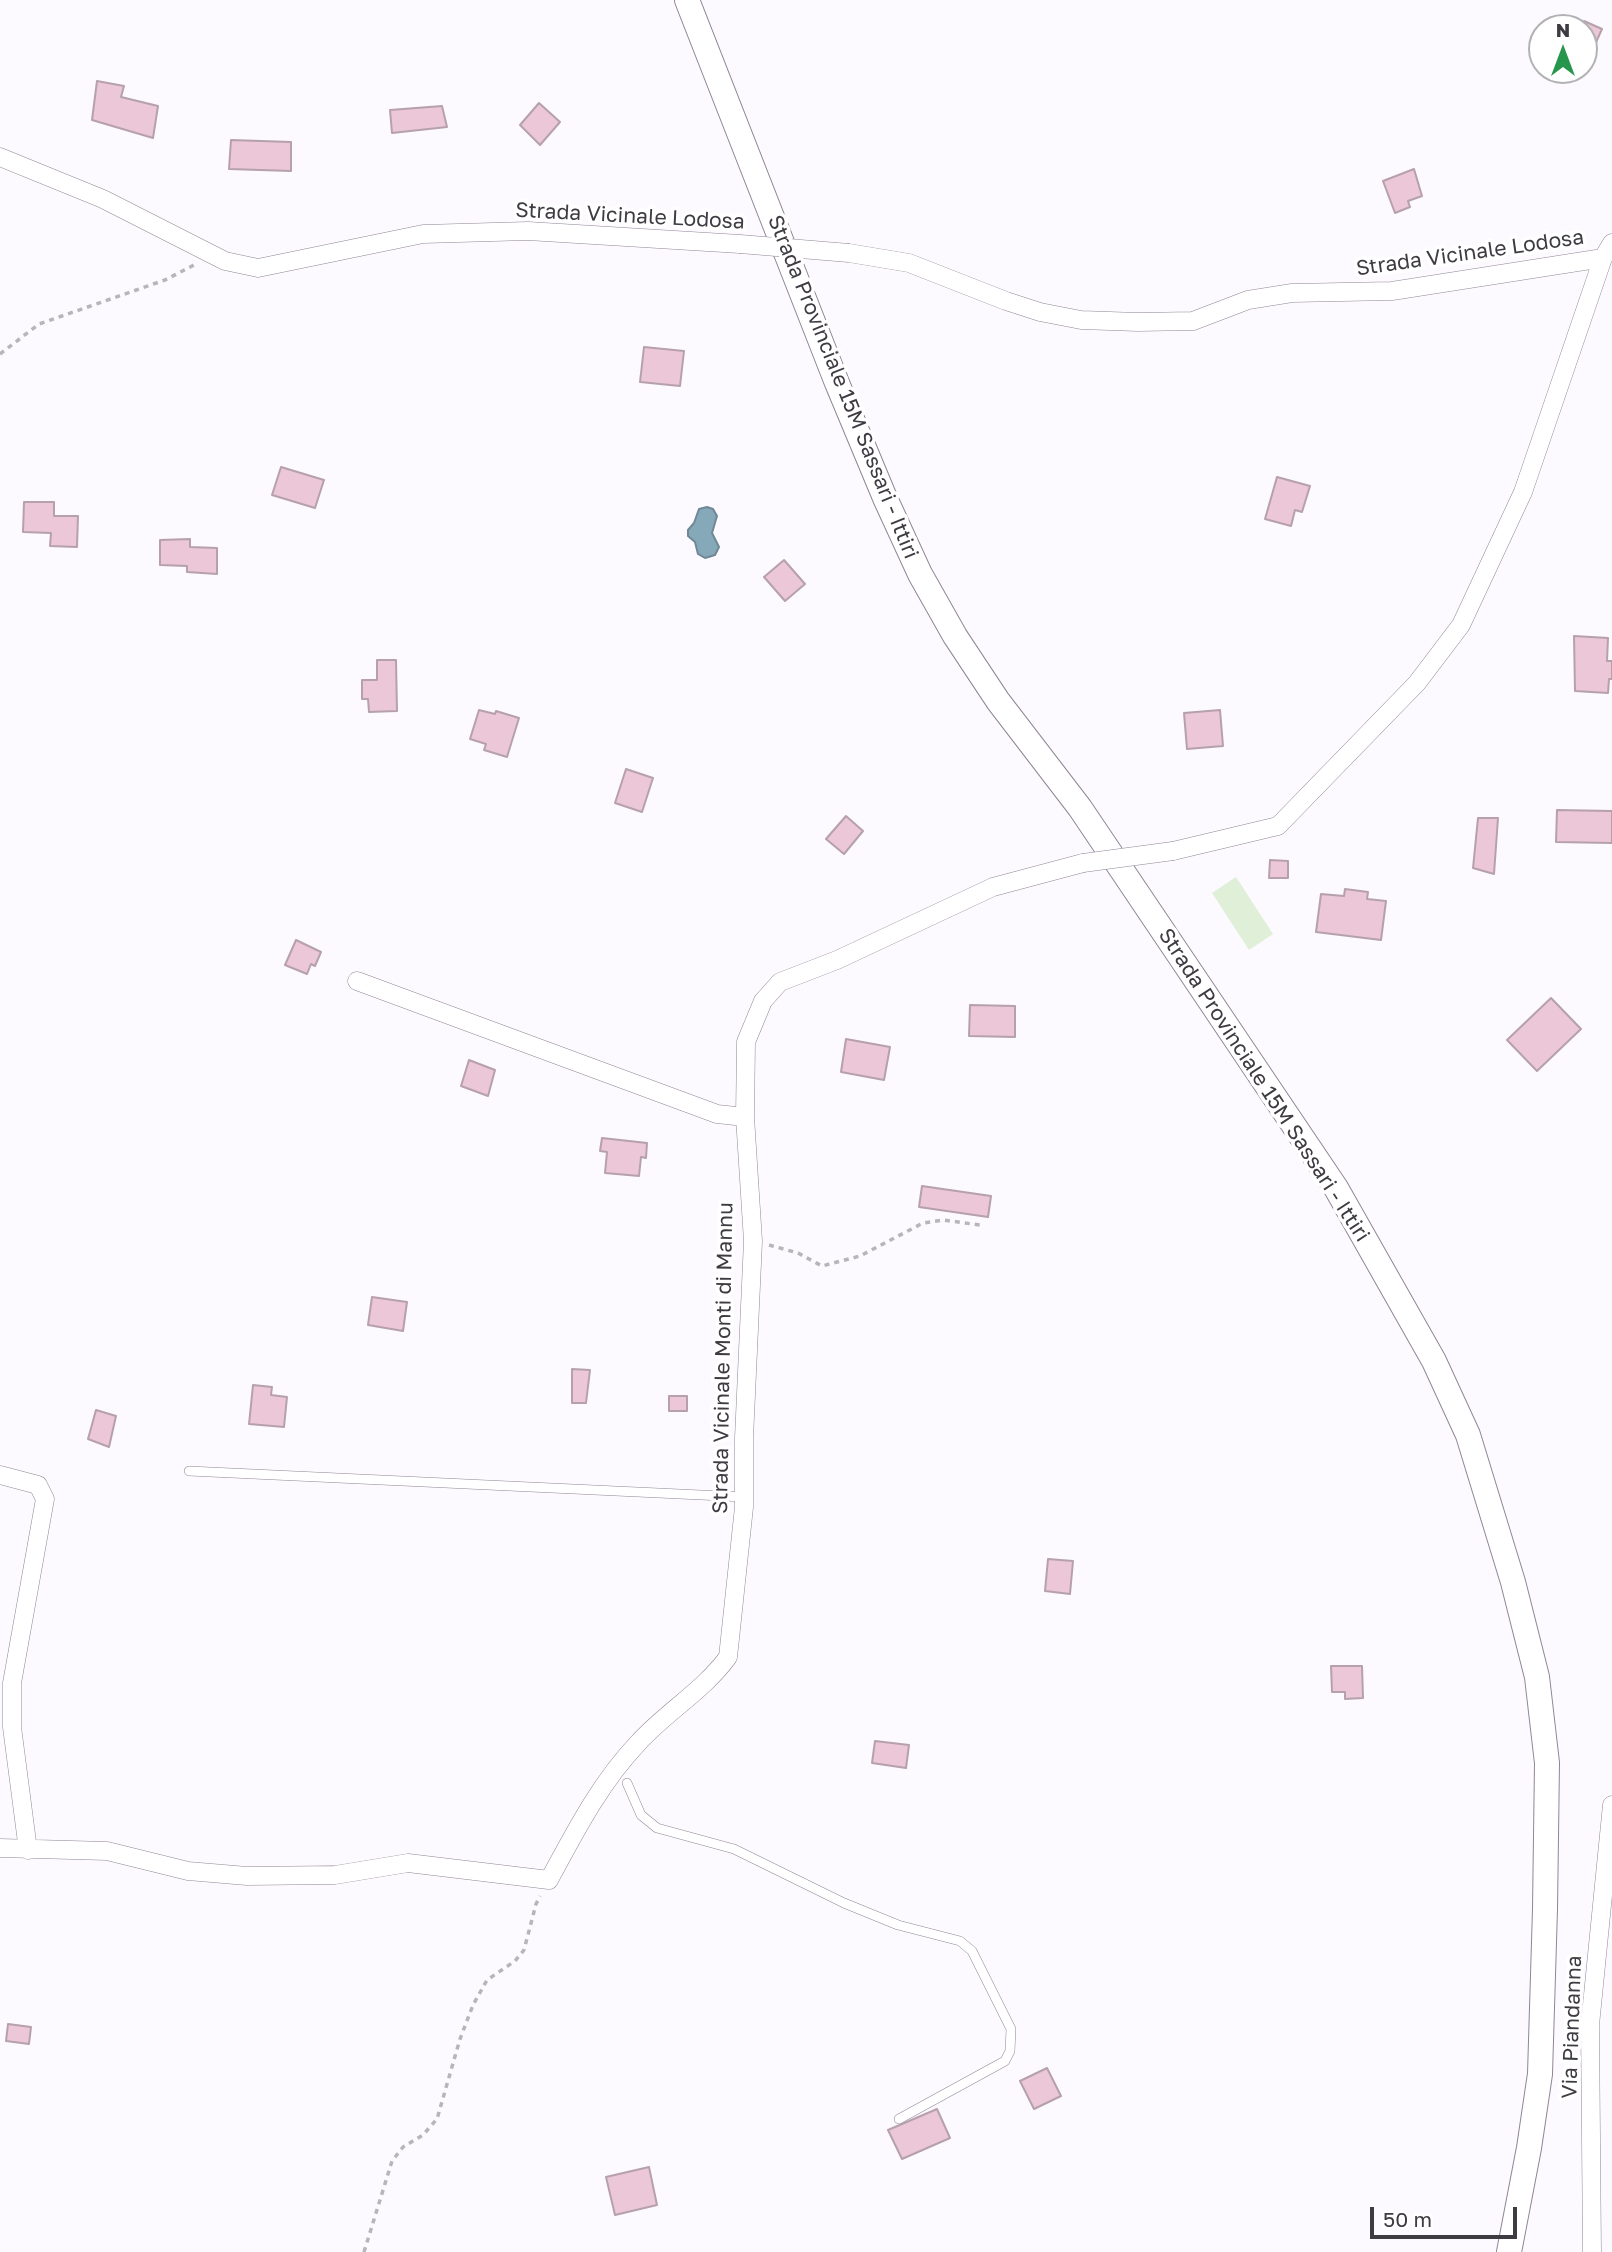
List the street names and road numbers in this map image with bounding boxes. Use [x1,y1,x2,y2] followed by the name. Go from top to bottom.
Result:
[515,197,745,235] street label: Strada Vicinale Lodosa
[762,211,924,563] street label: Strada Provinciale 15M Sassari - Ittiri
[1355,225,1585,281] street label: Strada Vicinale Lodosa
[1153,924,1375,1246] street label: Strada Provinciale 15M Sassari - Ittiri
[708,1202,738,1514] street label: Strada Vicinale Monti di Mannu
[1557,1955,1587,2099] street label: Via Piandanna

